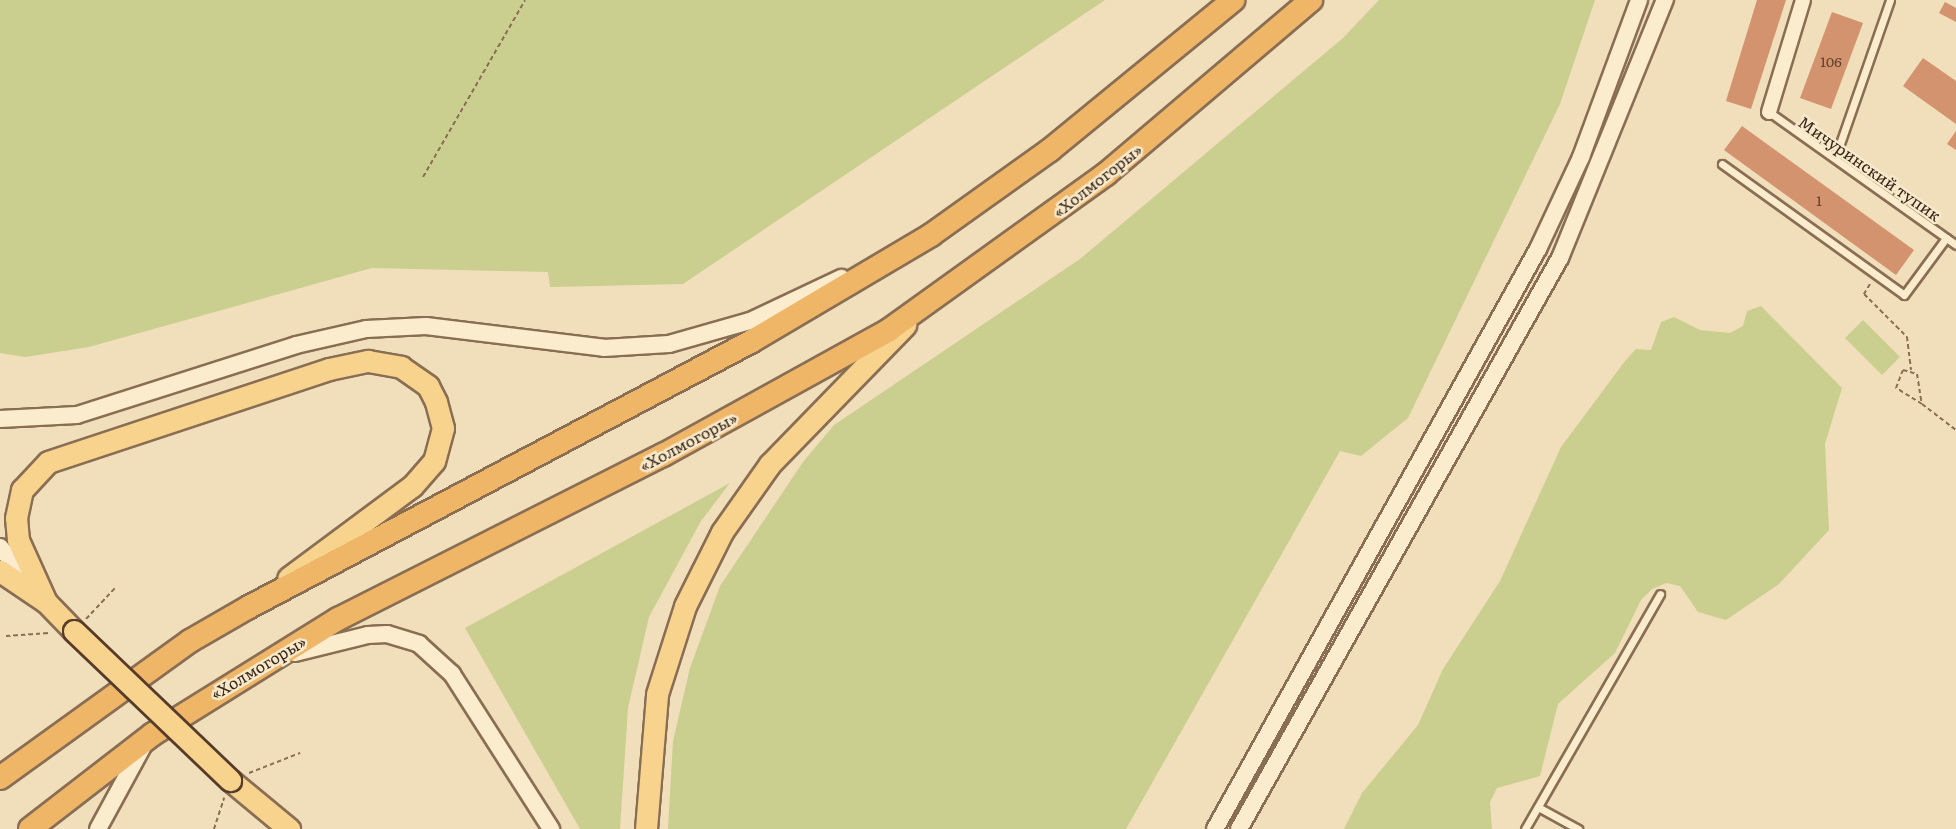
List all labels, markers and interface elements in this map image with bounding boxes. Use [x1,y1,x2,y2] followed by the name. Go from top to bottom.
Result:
[1820,53,1842,69] house number: 106
[1795,112,1945,224] street label: Мичуринский тупик
[1049,139,1145,221] street label: «Холмогоры»
[1816,192,1822,208] house number: 1
[636,407,740,475] street label: «Холмогоры»
[207,631,309,703] street label: «Холмогоры»

